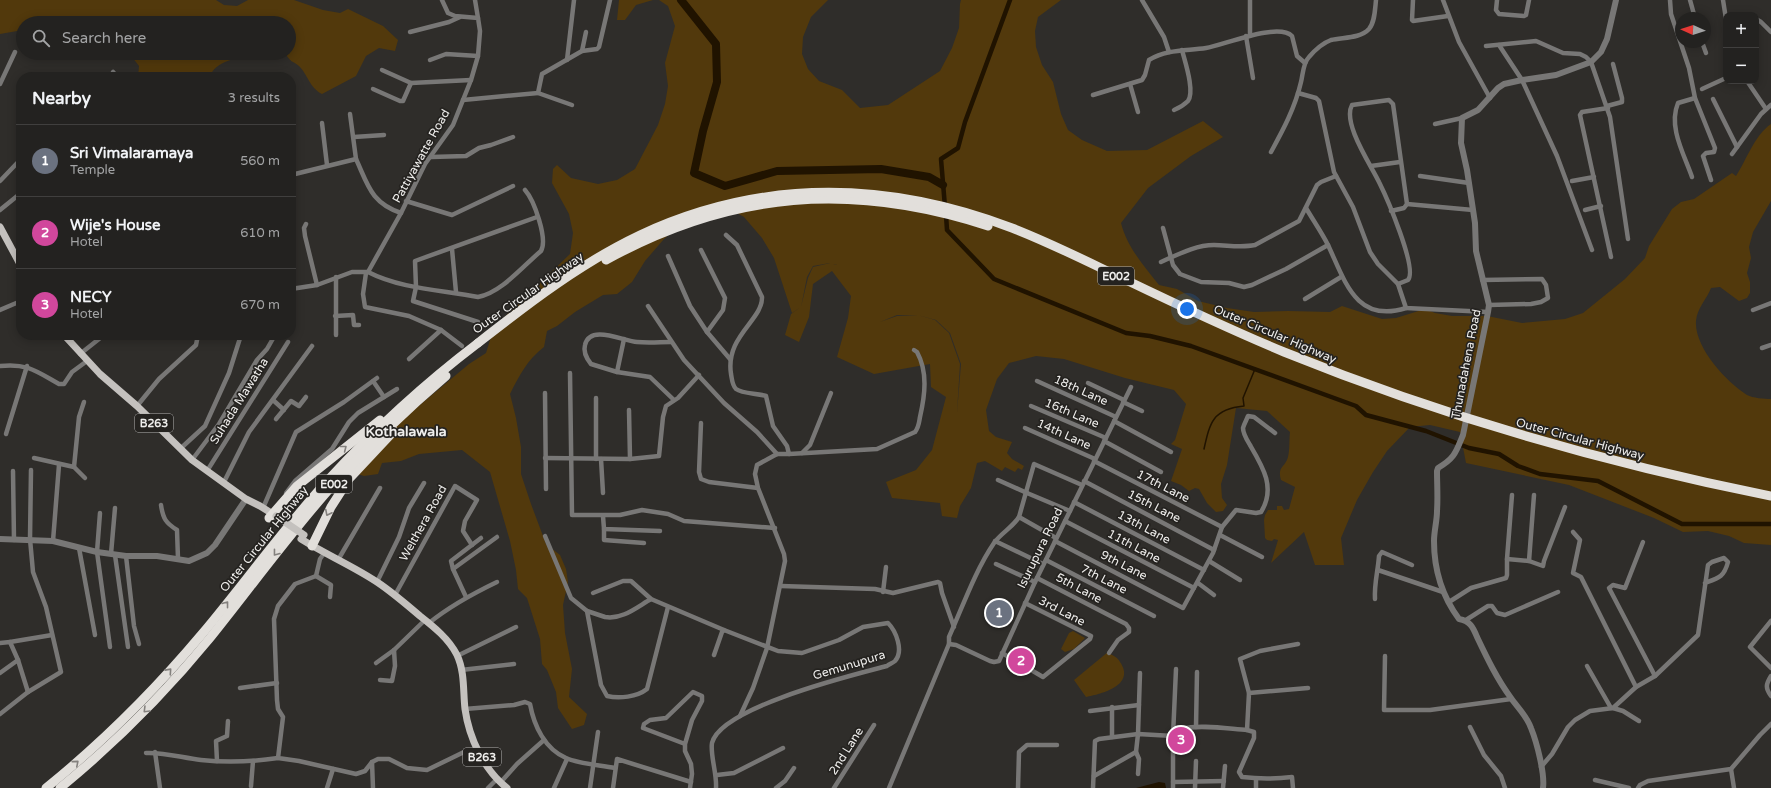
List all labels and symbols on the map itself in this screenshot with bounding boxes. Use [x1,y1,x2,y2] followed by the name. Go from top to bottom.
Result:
[1675,12,1711,48] north arrow
[389,107,453,205] street label: Pattiyawatte Road
[470,249,587,337] street label: Outer Circular Highway
[1098,267,1134,285] road number: E002
[1177,299,1197,319] your location
[1211,302,1339,366] street label: Outer Circular Highway
[1448,308,1484,420] street label: Thunadahena Road
[207,355,271,447] street label: Suhada Mawatha
[1052,372,1110,408] street label: 18th Lane
[1043,395,1102,431] street label: 16th Lane
[135,414,173,432] road number: B263
[1514,415,1646,463] street label: Outer Circular Highway
[1035,416,1093,452] street label: 14th Lane
[365,423,447,440] district label: Kothalawala
[340,446,347,453] one-way arrow
[1134,467,1192,505] street label: 17th Lane
[316,475,352,493] road number: E002
[217,483,311,595] street label: Outer Circular Highway
[396,483,450,563] street label: Welthera Road
[1125,487,1183,525] street label: 15th Lane
[1014,505,1066,591] street label: Isurupura Road
[1115,507,1173,547] street label: 13th Lane
[325,509,333,516] one-way arrow
[1105,526,1163,566] street label: 11th Lane
[1098,547,1150,583] street label: 9th Lane
[274,549,281,556] one-way arrow
[1078,561,1130,597] street label: 7th Lane
[1054,570,1105,606] street label: 5th Lane
[1036,593,1088,629] street label: 3rd Lane
[986,598,1012,628] pin: 1
[221,601,228,608] one-way arrow
[1008,646,1034,676] pin: 2
[811,647,887,683] street label: Gemunupura
[164,669,171,676] one-way arrow
[143,705,151,713] one-way arrow
[826,725,866,777] street label: 2nd Lane
[1168,725,1194,755] pin: 3
[463,748,501,766] road number: B263
[72,761,79,768] one-way arrow

